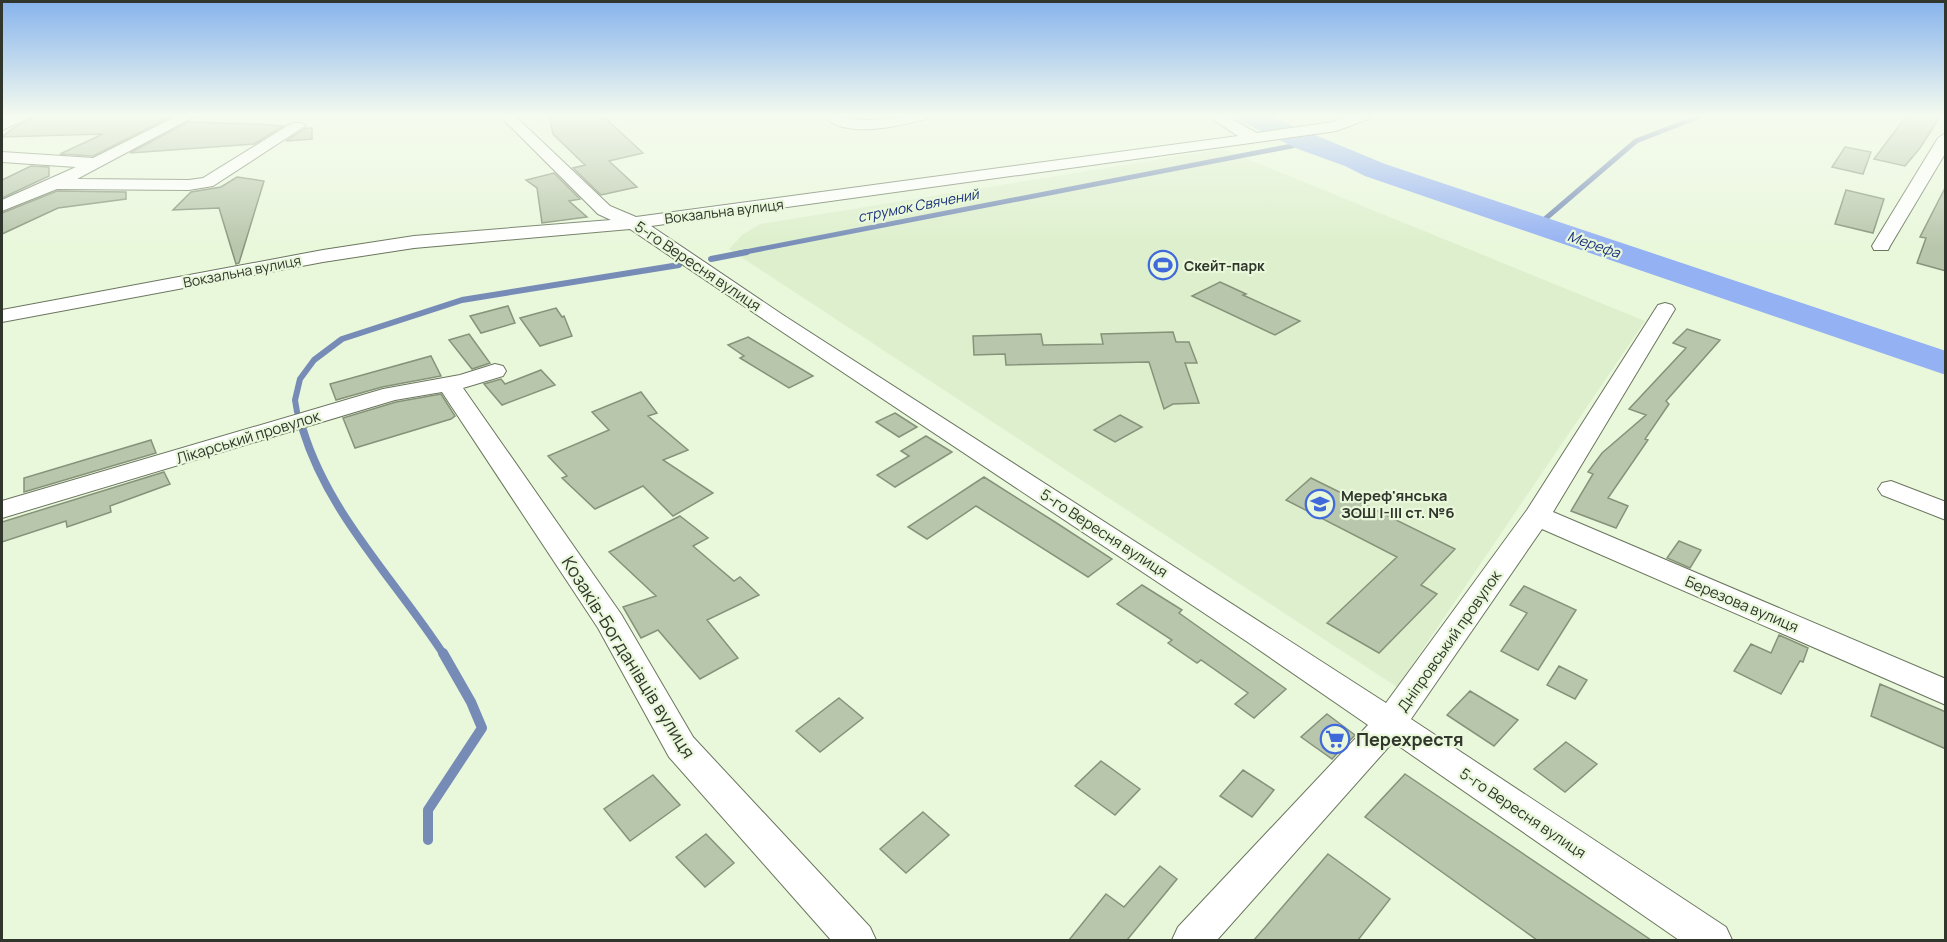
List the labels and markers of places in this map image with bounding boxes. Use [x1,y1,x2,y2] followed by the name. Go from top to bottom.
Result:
[1147,249,1179,281] sports icon: Скейт-парк
[1184,256,1265,275] place label: Скейт-парк
[1341,485,1455,523] place label: Мереф'янська ЗОШ І-ІІІ ст. №6
[1304,488,1336,520] school or university icon: Мереф'янська ЗОШ І-ІІІ ст. №6
[1319,723,1351,755] supermarket icon: Перехрестя
[1356,727,1463,751] place label: Перехрестя

